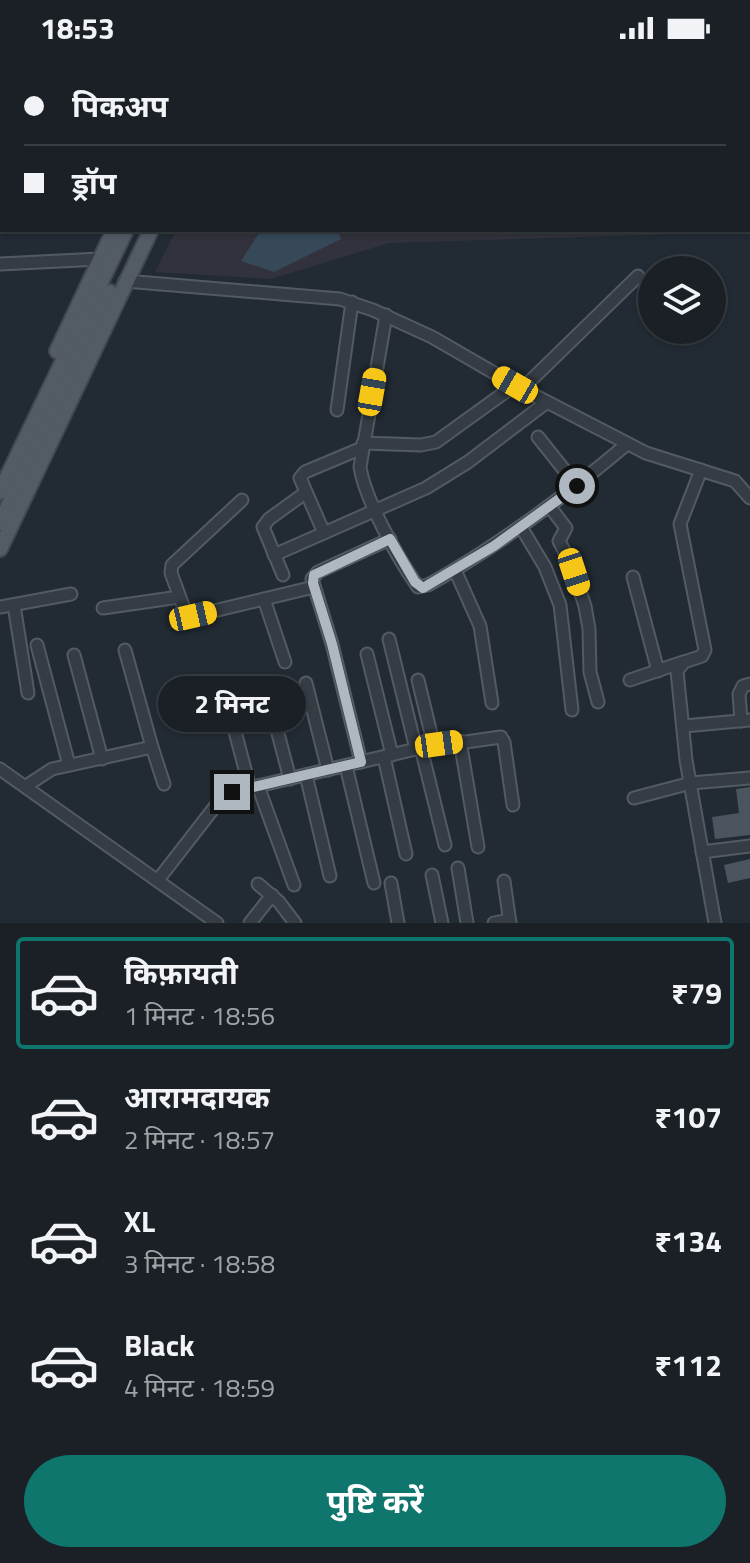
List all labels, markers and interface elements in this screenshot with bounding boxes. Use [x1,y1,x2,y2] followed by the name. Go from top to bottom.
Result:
[40,5,115,51] text: 18:53
[72,83,168,129] text: पिकअप
[72,160,116,206] text: ड्रॉप
[638,256,726,344] map controls
[638,256,726,344] button: layers
[488,363,542,407] car
[356,366,388,418] car
[559,468,595,504] route start
[555,545,593,599] car
[167,599,219,633] car
[158,676,306,732] callout: 2 मिनट
[195,684,269,723] text: 2 मिनट
[414,729,464,759] car
[214,774,250,810] route end
[124,950,238,996] text: किफ़ायती
[28,957,100,1029] icon: car
[671,970,722,1016] text: ₹79
[124,996,275,1035] text: 1 मिनट · 18:56
[124,1074,270,1120] text: आरामदायक
[28,1081,100,1153] icon: car
[654,1094,722,1140] text: ₹107
[124,1120,275,1159] text: 2 मिनट · 18:57
[124,1198,155,1244] text: XL
[28,1205,100,1277] icon: car
[654,1218,722,1264] text: ₹134
[124,1244,275,1283] text: 3 मिनट · 18:58
[124,1322,195,1368] text: Black
[28,1329,100,1401] icon: car
[654,1342,722,1388] text: ₹112
[124,1368,275,1407] text: 4 मिनट · 18:59
[24,1455,726,1547] button: पुष्टि करें

